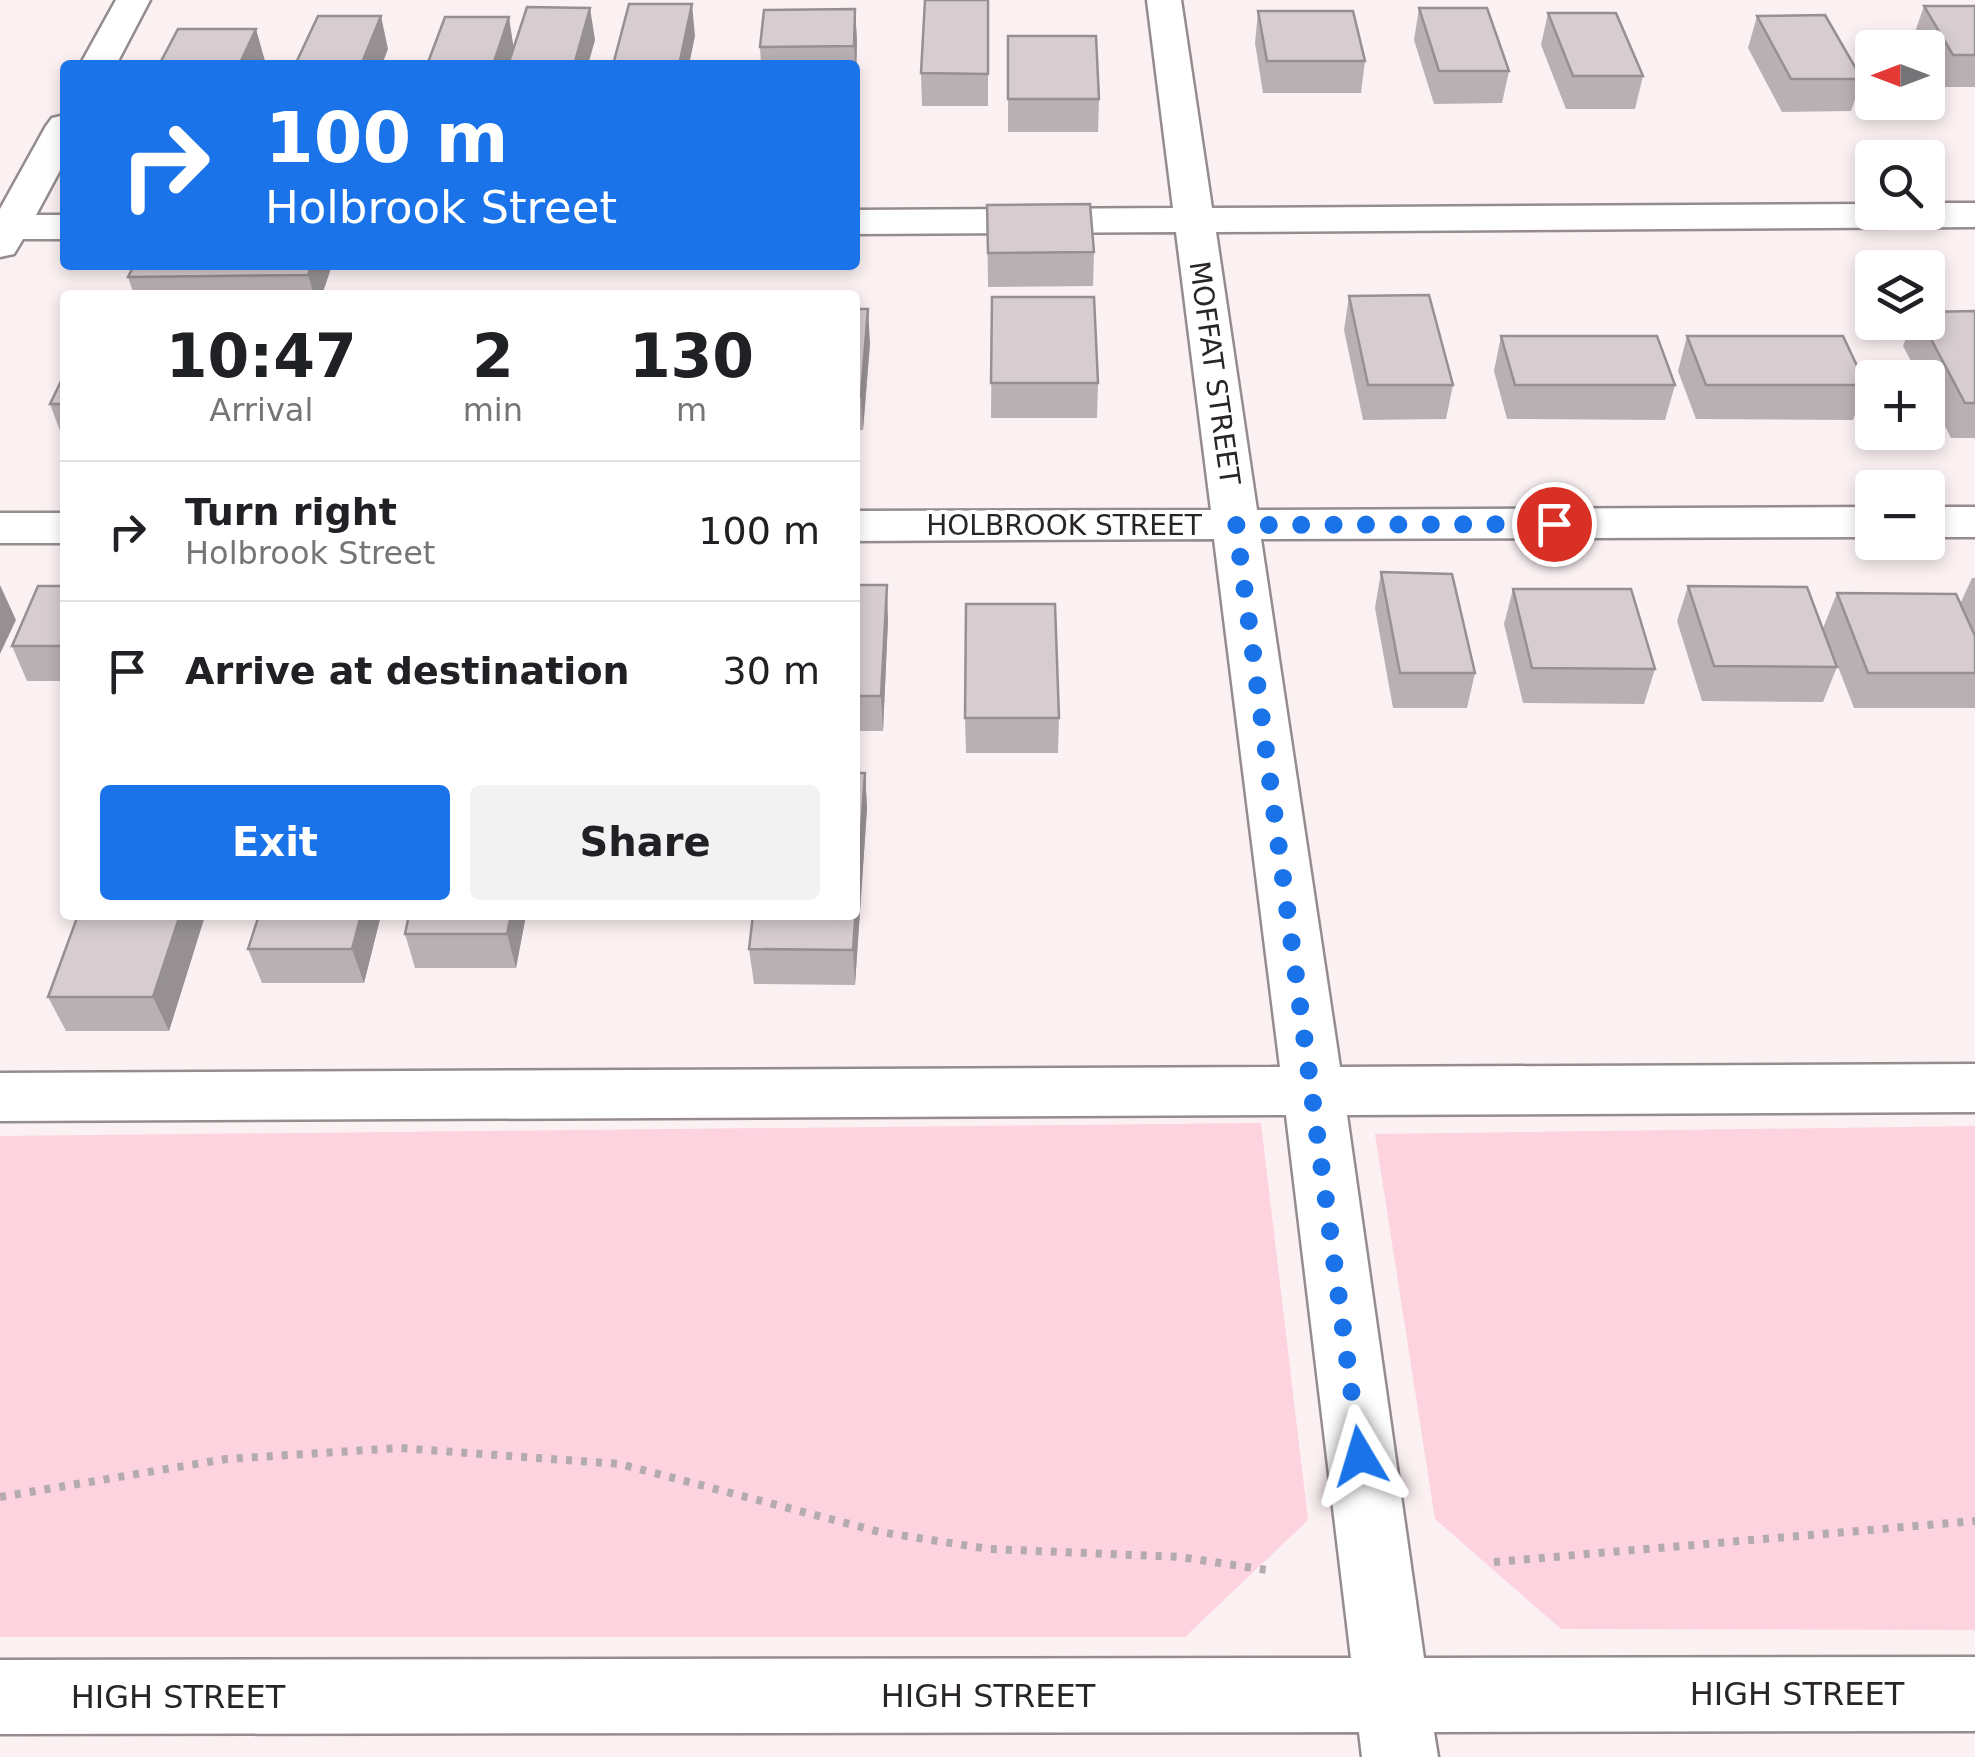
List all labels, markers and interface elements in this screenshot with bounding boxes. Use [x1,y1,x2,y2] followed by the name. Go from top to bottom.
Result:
[1855,30,1945,120] north arrow
[1855,30,1945,560] map controls
[265,97,508,179] text: 100 m
[100,100,230,230] icon: right
[1855,140,1945,230] button: search
[265,181,617,234] text: Holbrook Street
[1855,250,1945,340] button: layers
[1182,259,1247,488] street label: MOFFAT STREET
[166,321,357,391] text: 10:47
[472,321,514,391] text: 2
[629,321,754,391] text: 130
[1855,360,1945,450] button: +
[209,391,313,429] text: Arrival
[463,391,523,429] text: min
[676,391,707,429] text: m
[1855,470,1945,560] button: −
[1512,482,1597,567] pin
[185,490,397,534] text: Turn right
[1527,497,1582,552] icon: arrive
[100,504,155,559] icon: right
[698,509,820,553] text: 100 m
[926,509,1203,542] street label: HOLBROOK STREET
[185,534,435,572] text: Holbrook Street
[100,644,155,699] icon: arrive
[185,649,630,693] text: Arrive at destination
[723,649,820,693] text: 30 m
[100,785,450,900] button: Exit
[470,785,820,900] button: Share
[1308,1404,1412,1508] position arrow
[1690,1675,1905,1713] street label: HIGH STREET
[881,1677,1096,1715] street label: HIGH STREET
[71,1678,286,1716] street label: HIGH STREET

